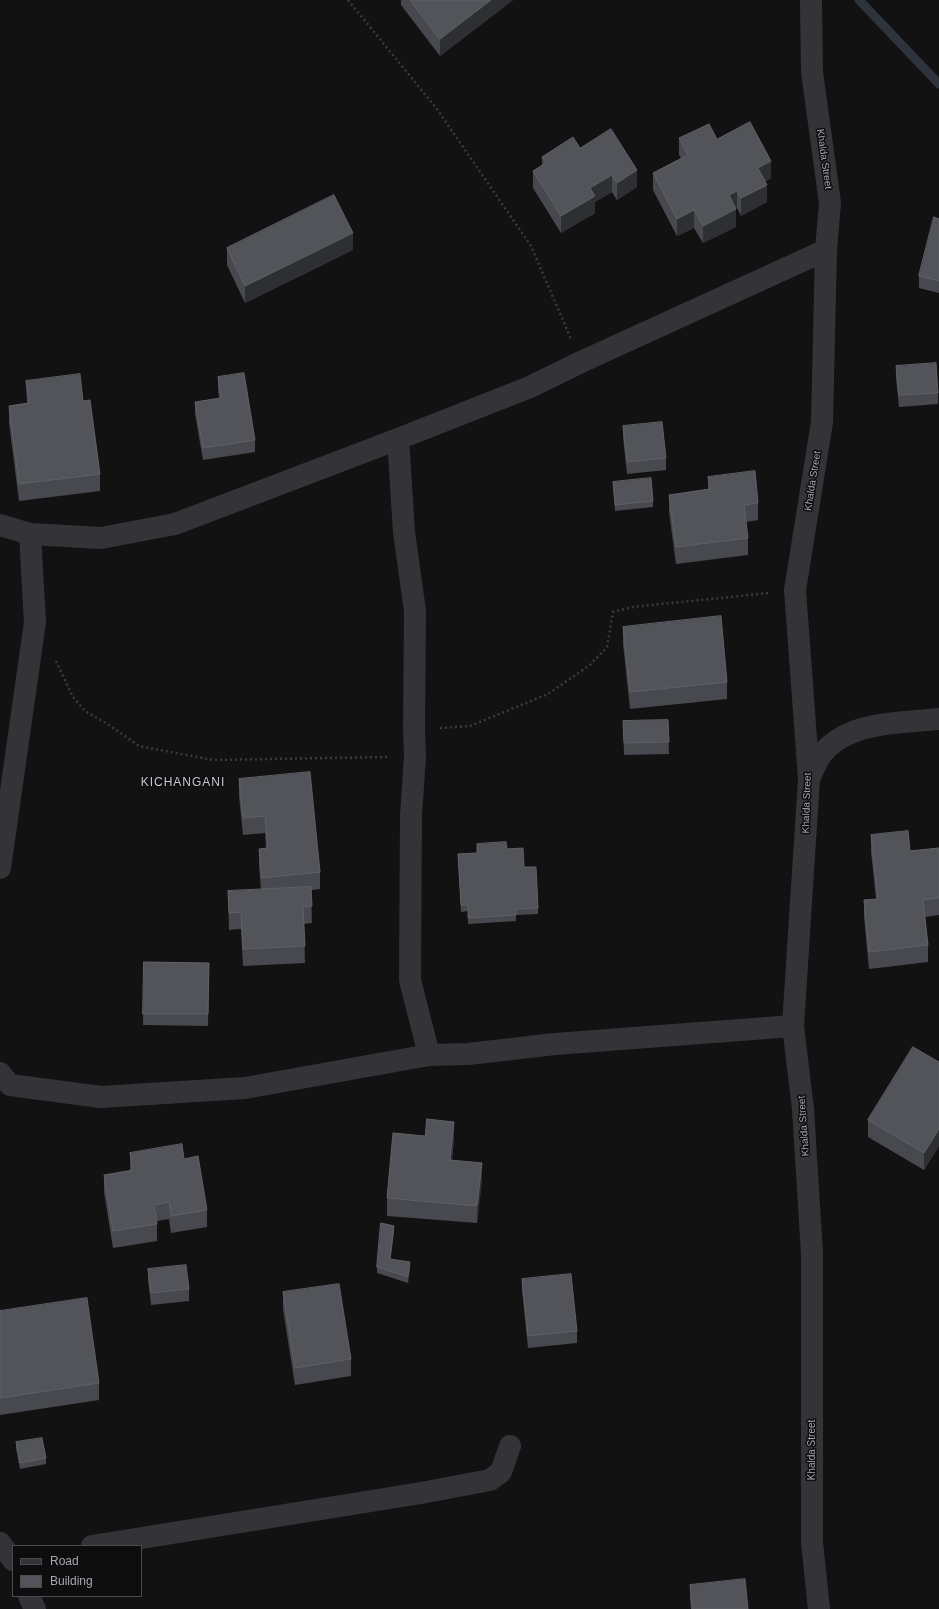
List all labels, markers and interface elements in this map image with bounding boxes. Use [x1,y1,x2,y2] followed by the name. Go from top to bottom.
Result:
[814,128,834,190] street label: Khalda Street
[802,450,824,512] street label: Khalda Street
[800,773,814,833] street label: Khalda Street
[141,776,225,790] district label: KICHANGANI
[796,1095,812,1157] street label: Khalda Street
[806,1420,818,1480] street label: Khalda Street
[12,1545,142,1597] legend
[50,1554,79,1568] text: Road
[50,1574,93,1588] text: Building

